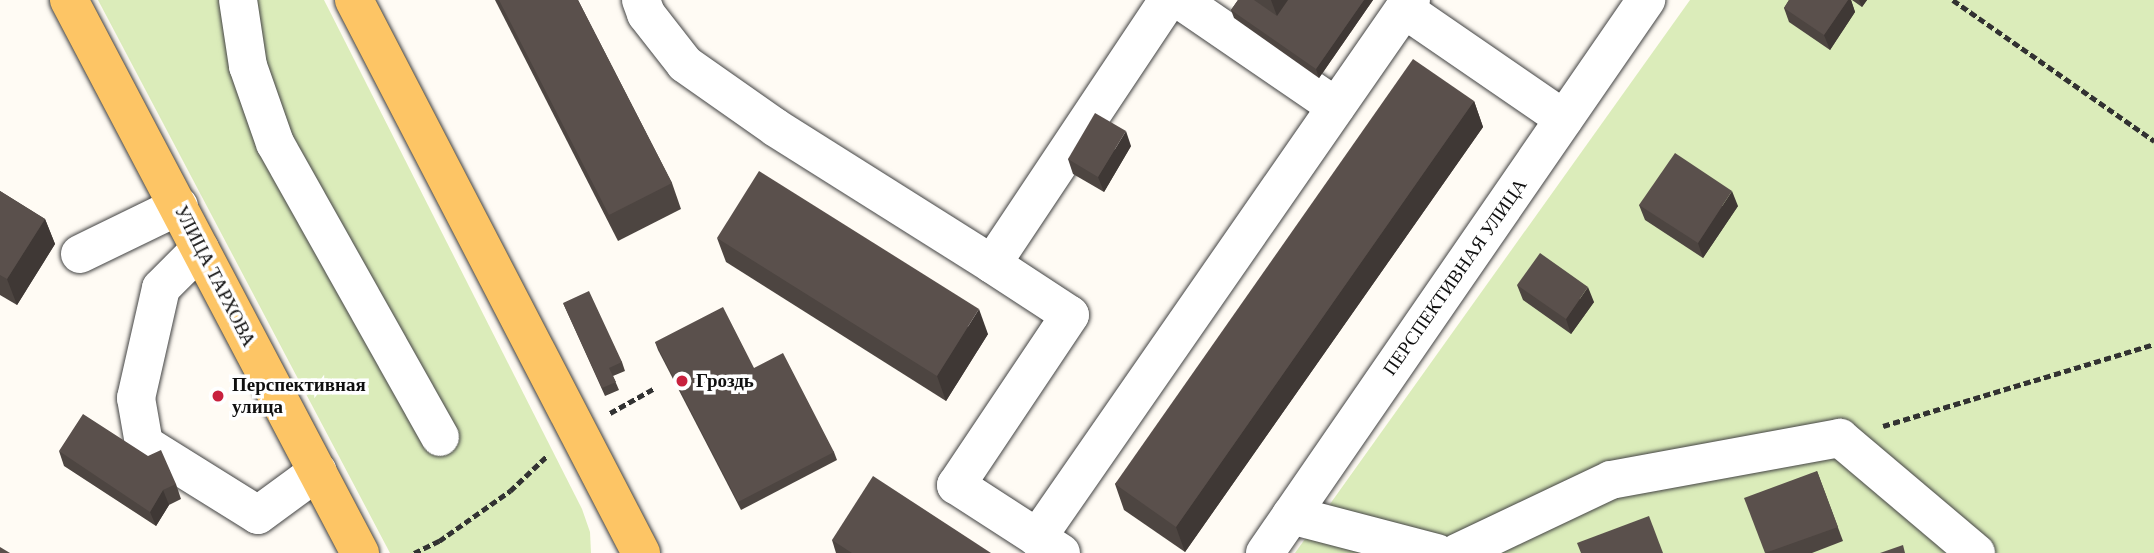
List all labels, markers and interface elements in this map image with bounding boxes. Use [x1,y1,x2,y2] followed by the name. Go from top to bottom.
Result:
[1378,174,1532,380] street label: ПЕРСПЕКТИВНАЯ УЛИЦА
[170,202,260,350] street label: УЛИЦА ТАРХОВА
[696,370,754,392] place label: Гроздь
[674,373,690,389] marker: Гроздь
[232,374,366,418] place label: Перспективная улица
[210,388,226,404] marker: Перспективная улица

